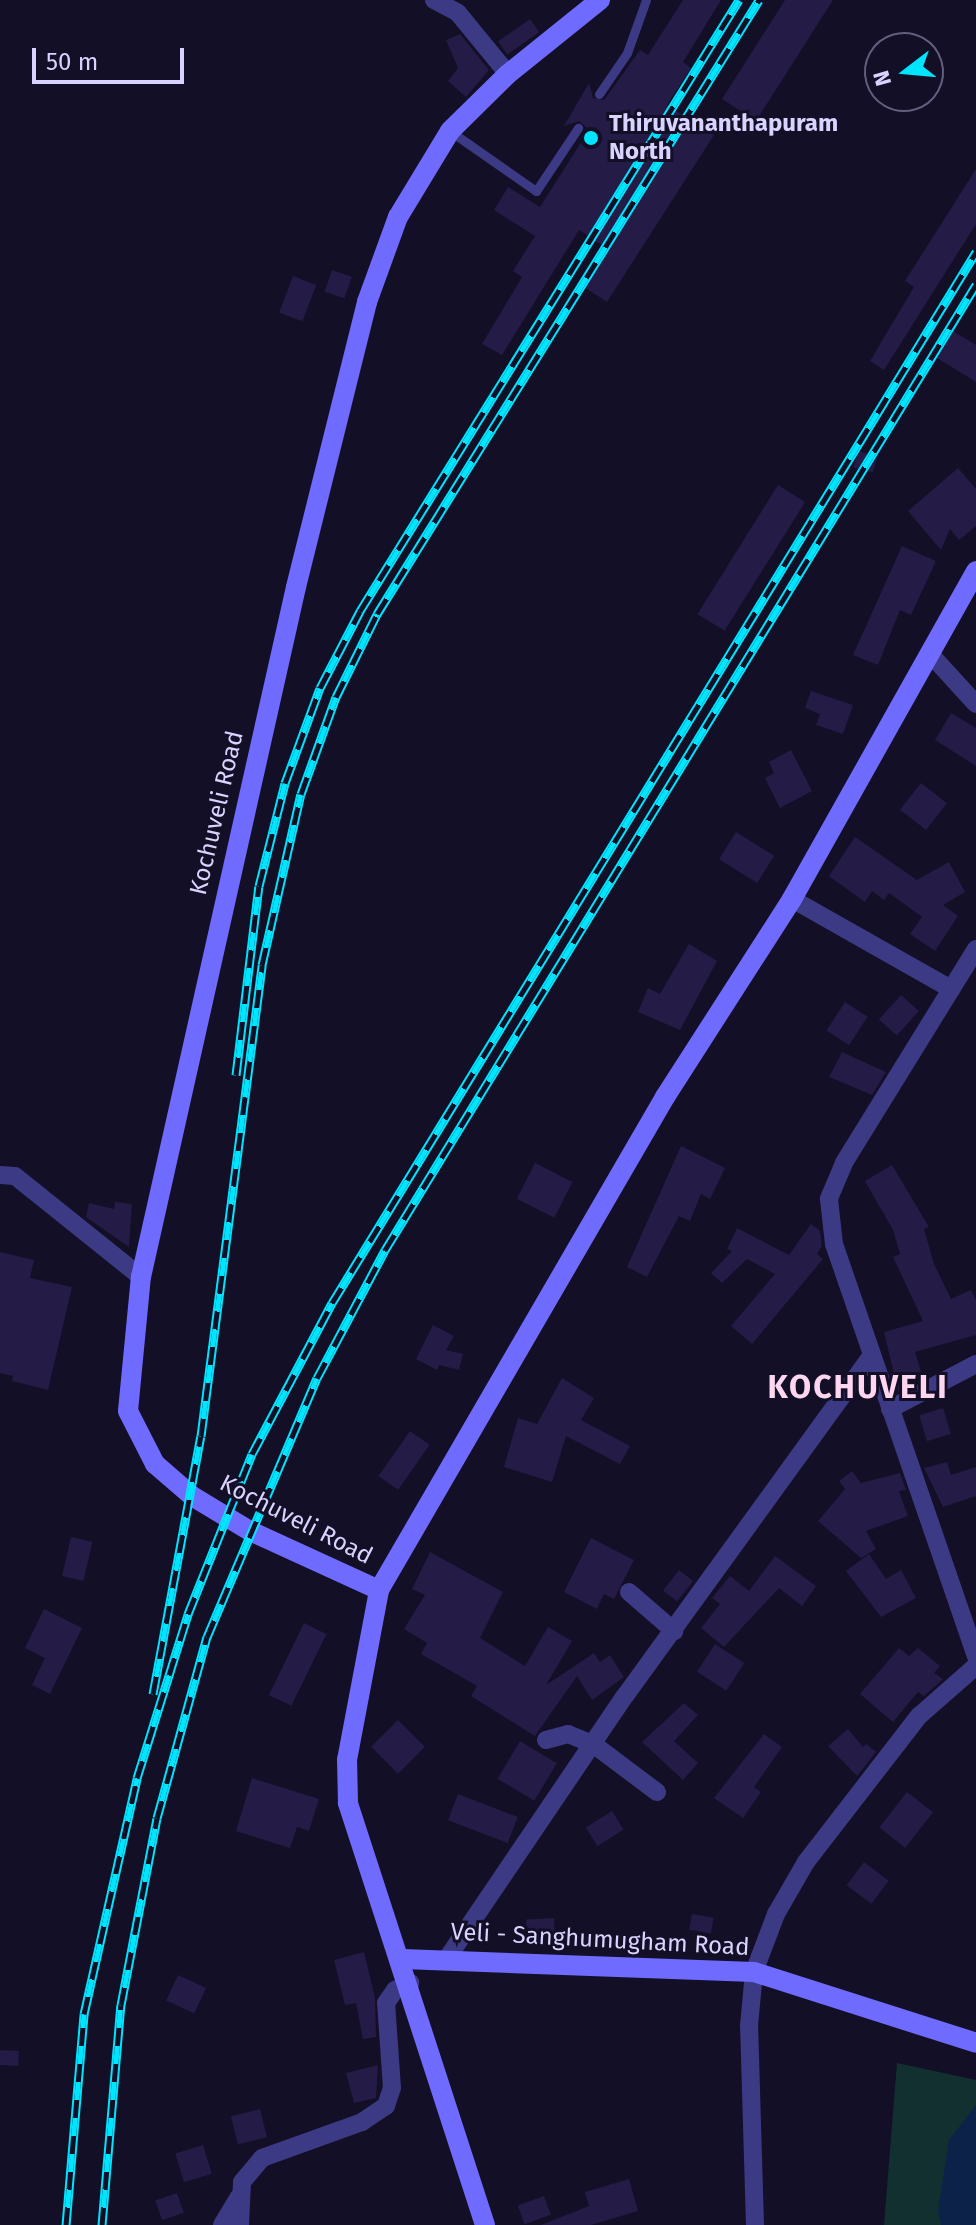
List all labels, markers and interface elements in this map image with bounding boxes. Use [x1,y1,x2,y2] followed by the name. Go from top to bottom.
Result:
[36,32,188,82] scale bar
[864,32,944,112] north arrow
[46,48,98,76] text: 50 m
[867,67,897,89] text: N
[609,110,838,166] place label: Thiruvananthapuram North
[580,127,602,149] marker: Thiruvananthapuram North
[184,728,250,898] street label: Kochuveli Road
[767,1368,949,1406] district label: KOCHUVELI
[215,1469,377,1571] street label: Kochuveli Road
[450,1918,750,1962] street label: Veli - Sanghumugham Road

